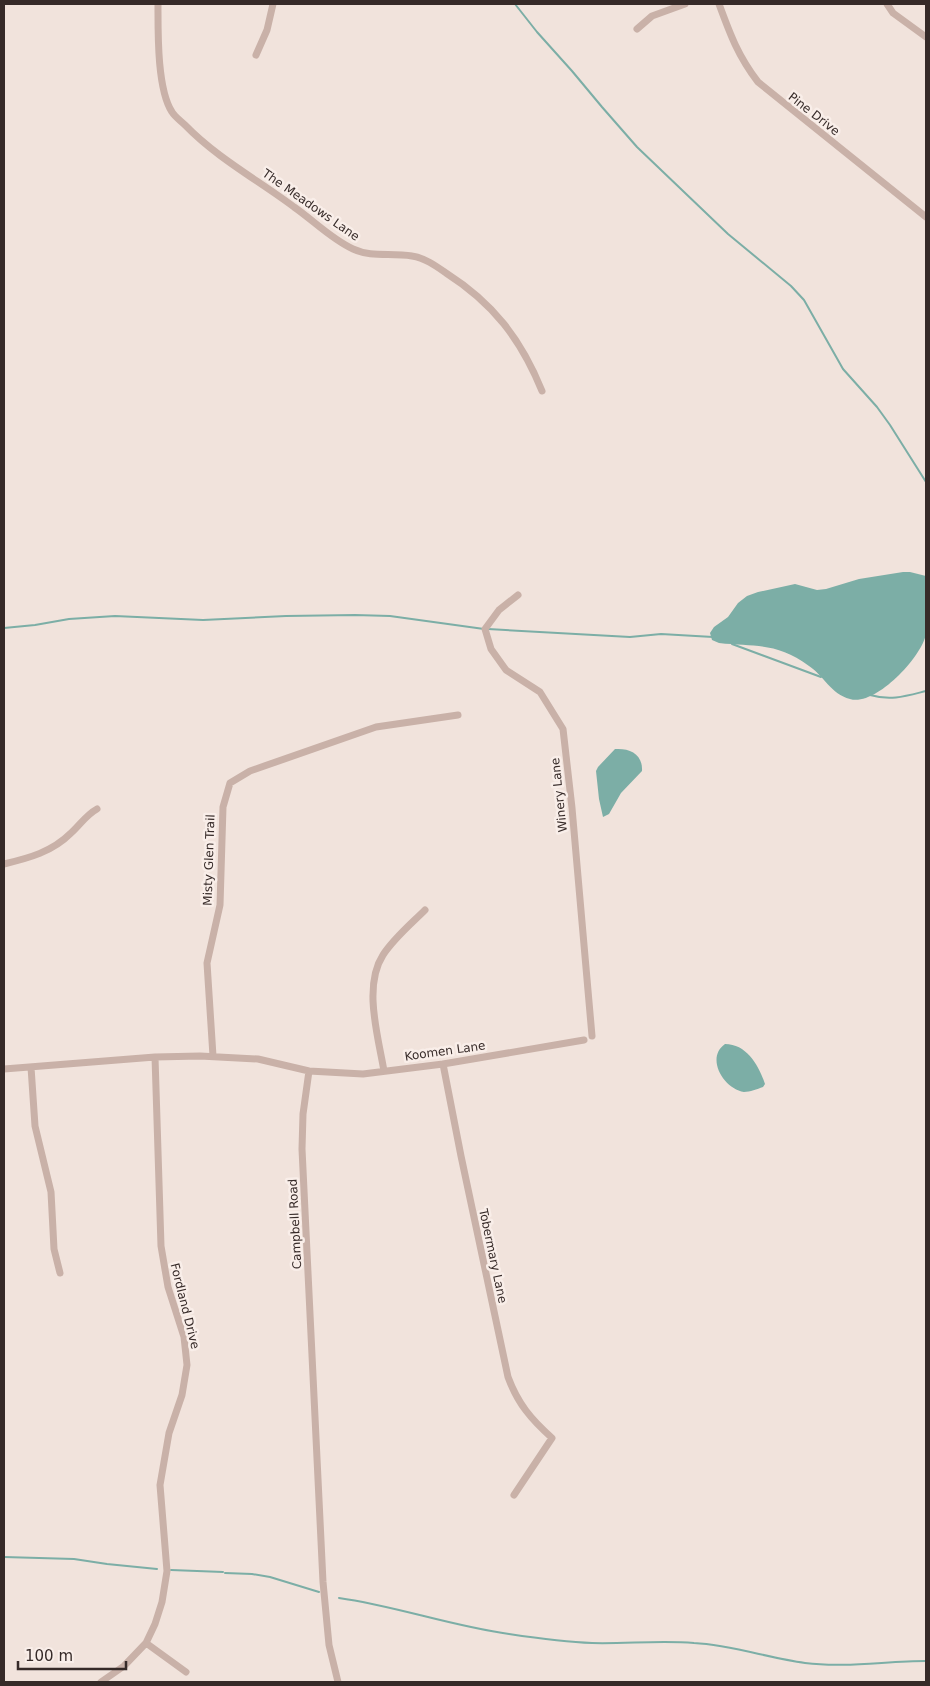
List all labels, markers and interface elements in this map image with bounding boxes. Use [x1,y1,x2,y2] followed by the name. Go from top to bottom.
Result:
[786,90,842,138] street label: Pine Drive
[259,166,362,244] street label: The Meadows Lane
[548,757,570,833] street label: Winery Lane
[200,814,218,906] street label: Misty Glen Trail
[404,1038,486,1064] street label: Koomen Lane
[286,1178,304,1270] street label: Campbell Road
[476,1206,510,1305] street label: Tobermary Lane
[168,1262,202,1350] street label: Fordland Drive
[18,1638,125,1670] scale bar
[25,1647,73,1665] text: 100 m

